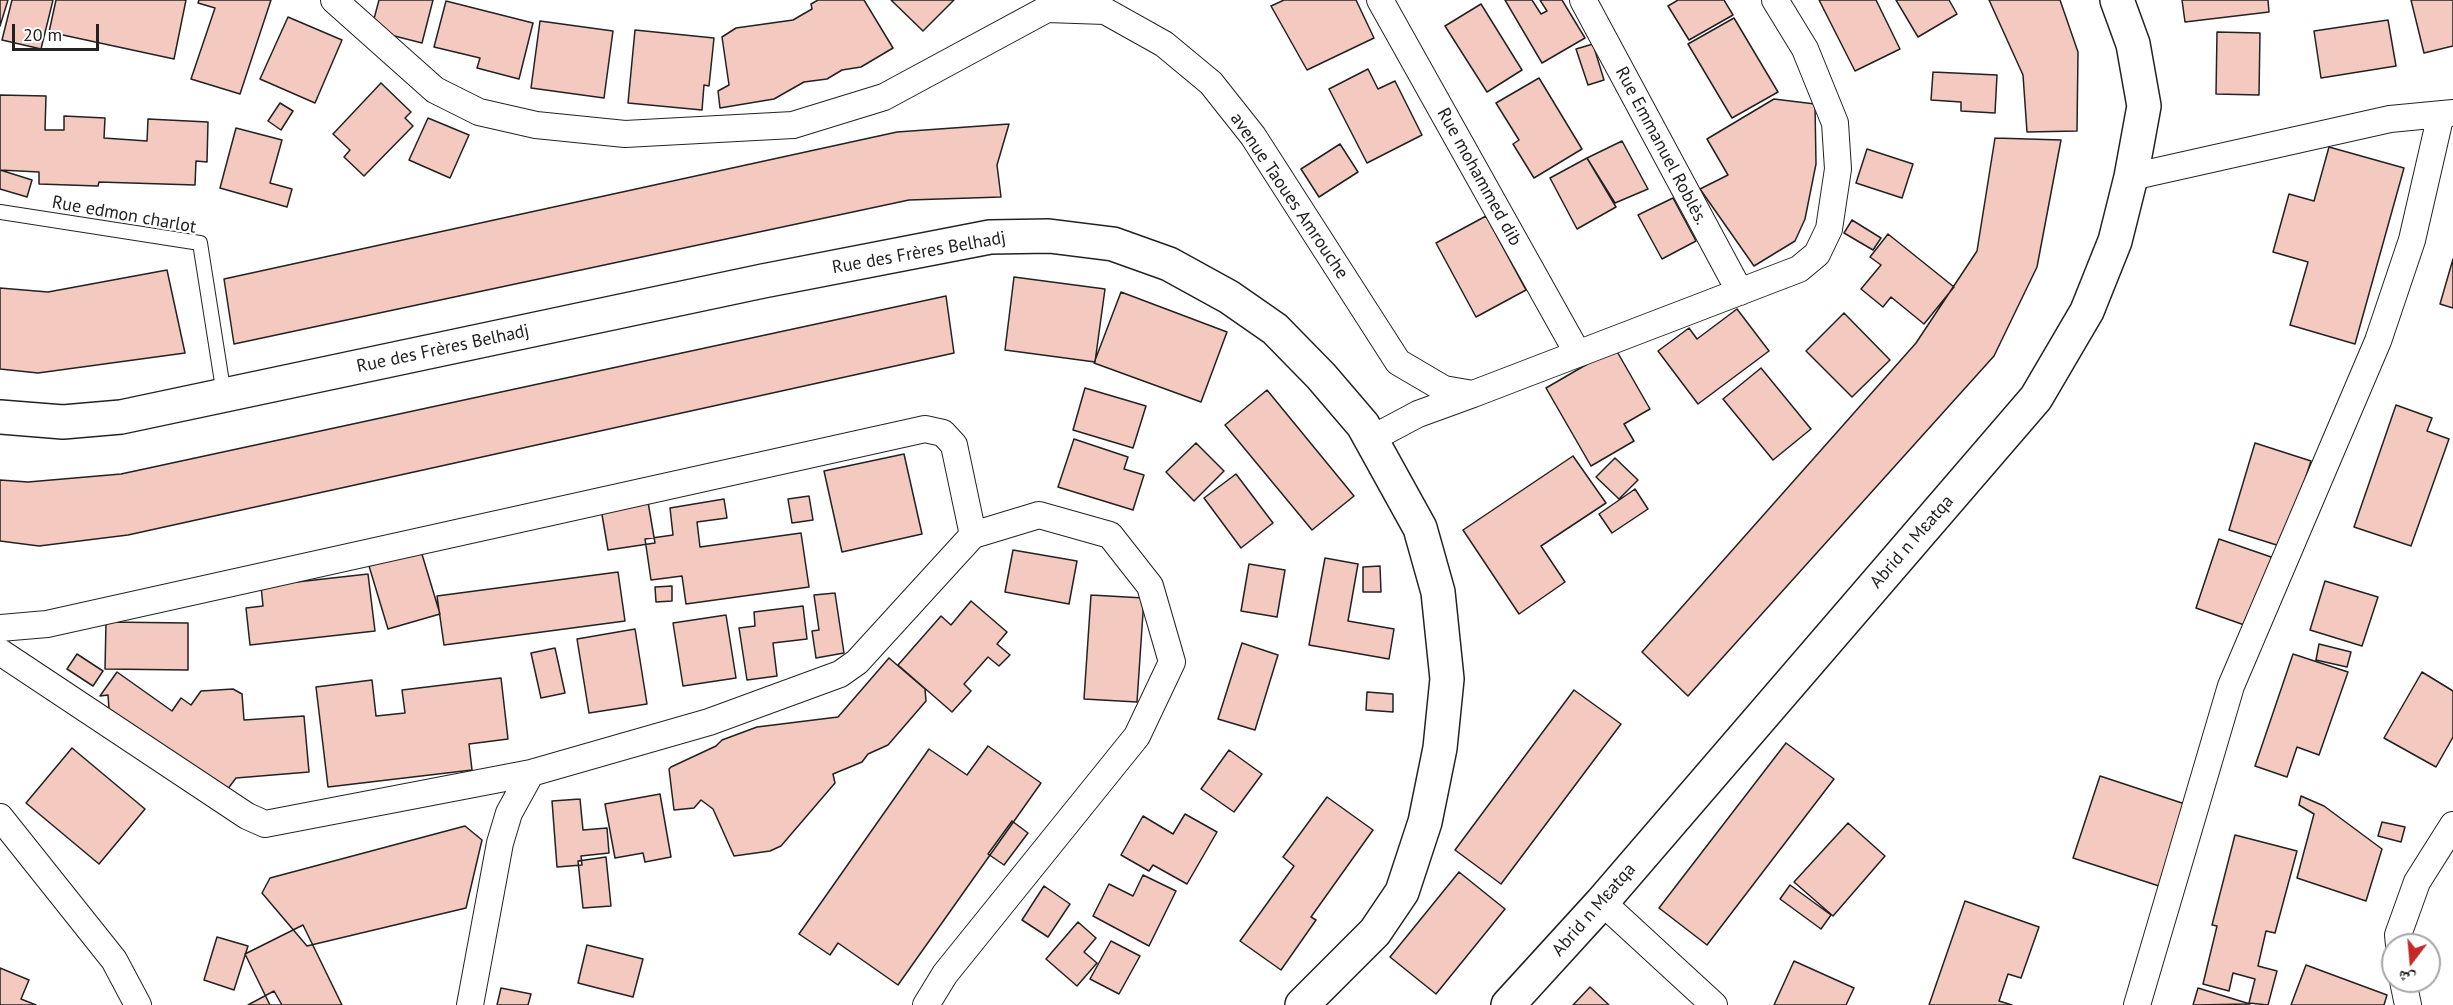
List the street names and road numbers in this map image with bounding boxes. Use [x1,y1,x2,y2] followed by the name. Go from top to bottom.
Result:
[1610,63,1712,229] street label: Rue Emmanuel Roblès.
[1432,104,1526,250] street label: Rue mohammed dib
[1225,109,1353,283] street label: avenue Taoues Amrouche
[50,192,198,238] street label: Rue edmon charlot
[831,227,1007,279] street label: Rue des Frères Belhadj
[355,320,531,378] street label: Rue des Frères Belhadj
[1866,491,1958,593] street label: Abrid n Mɛatqa
[1548,859,1640,961] street label: Abrid n Mɛatqa

